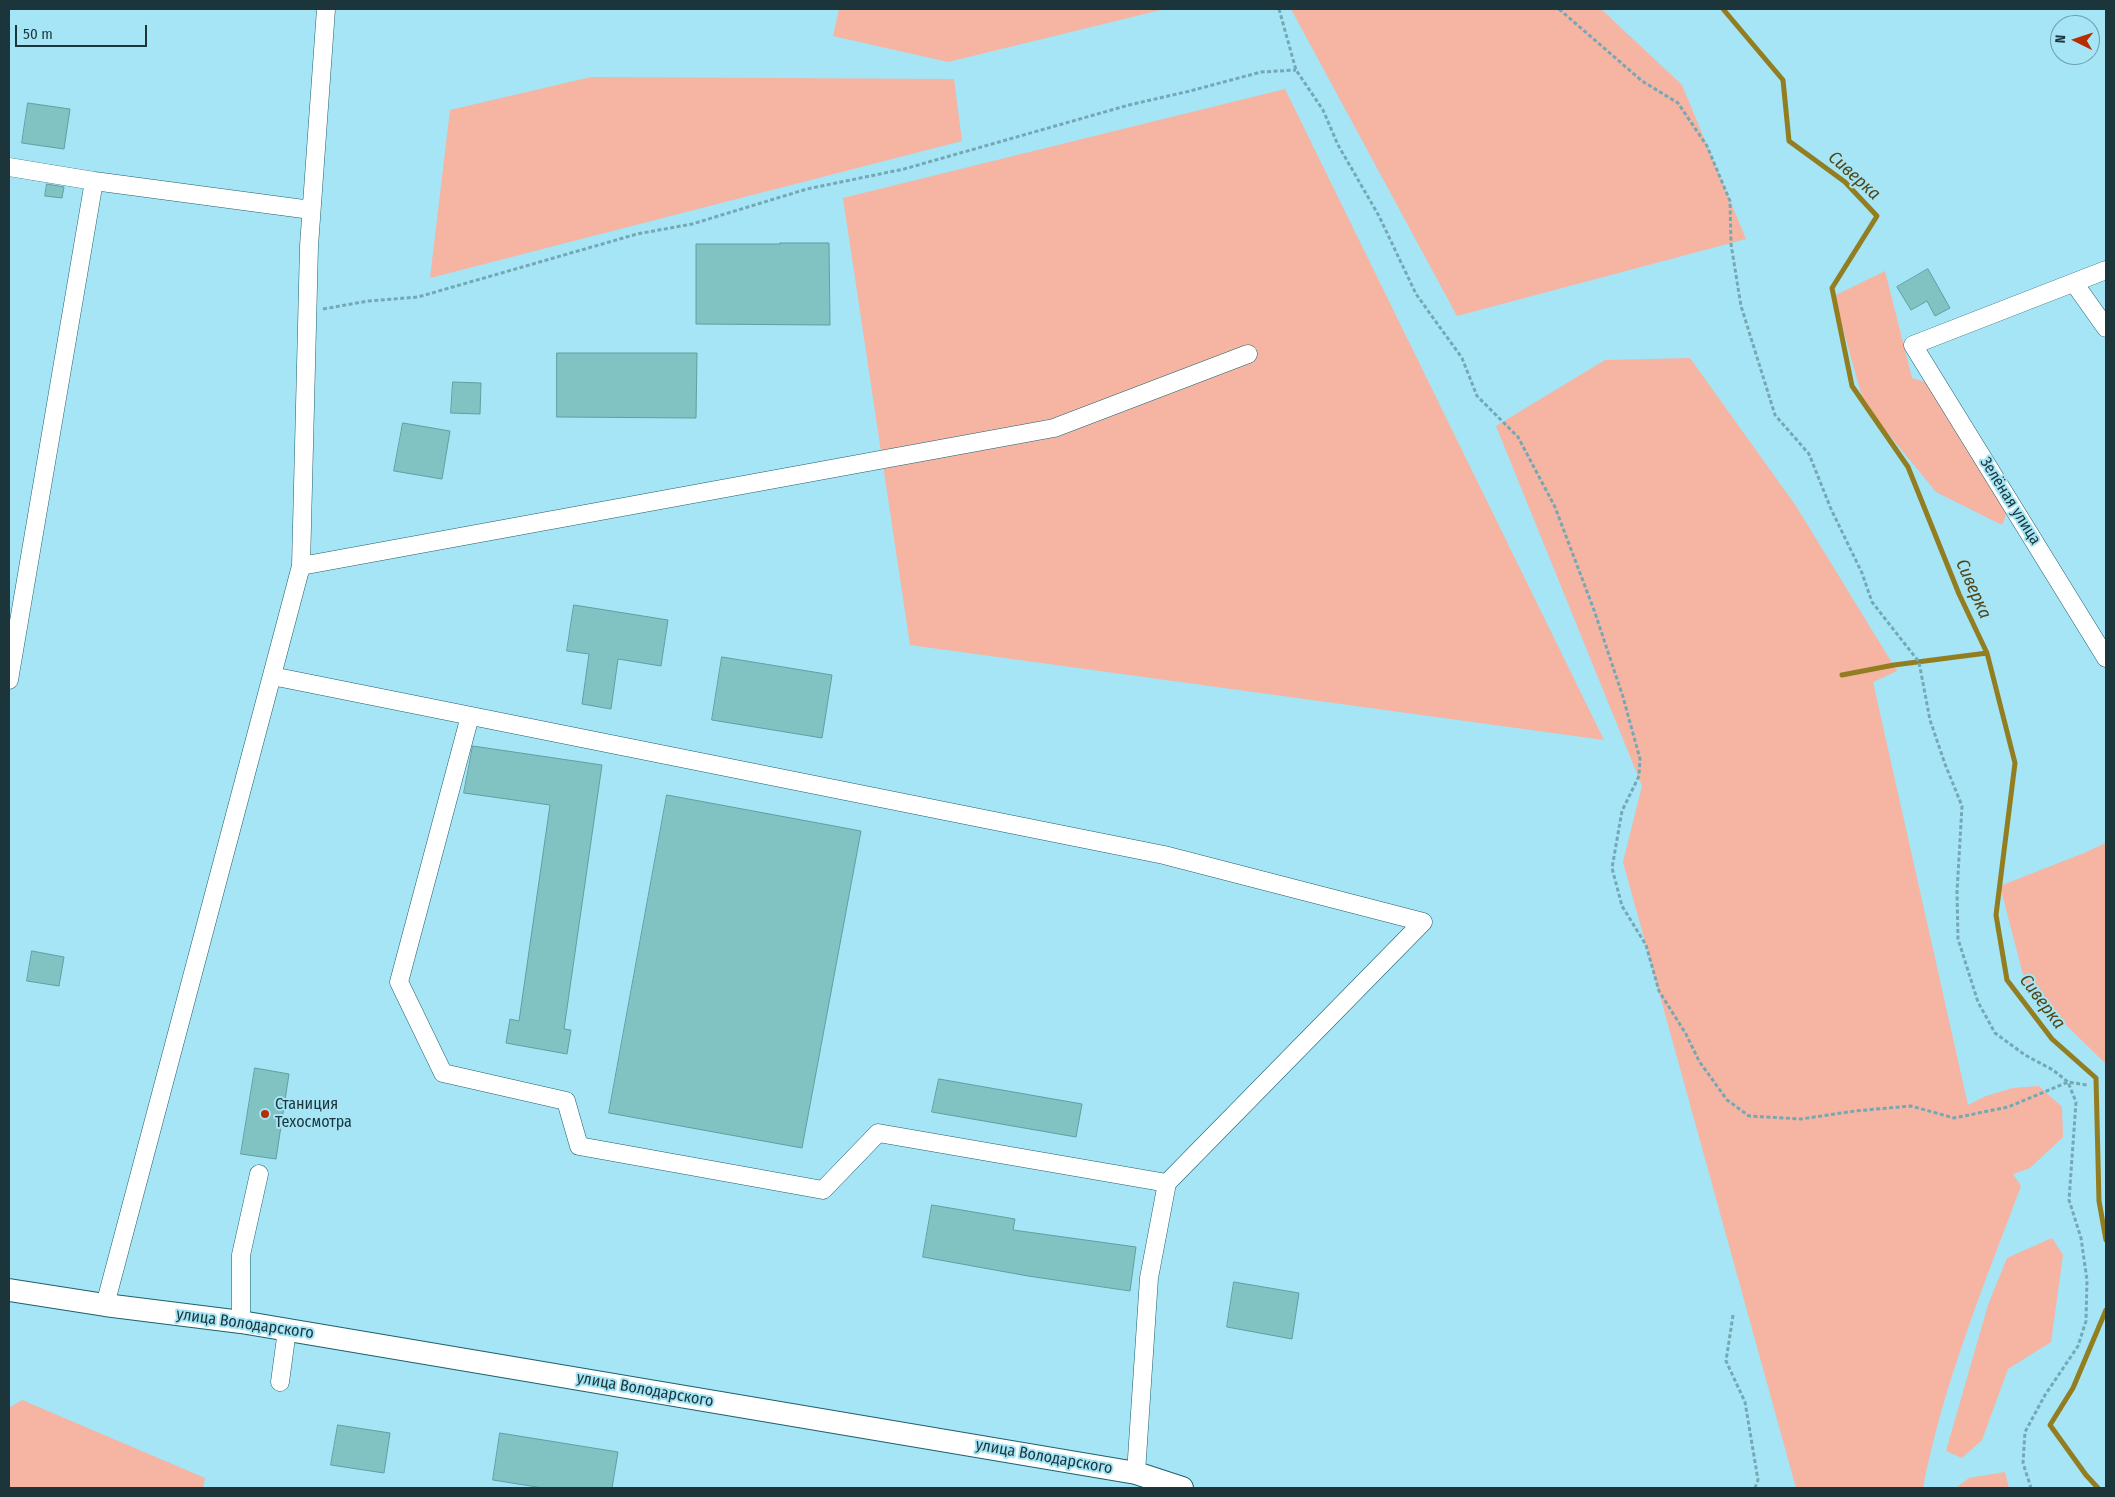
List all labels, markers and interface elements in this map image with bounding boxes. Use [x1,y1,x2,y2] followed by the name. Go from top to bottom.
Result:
[18,15,150,47] scale bar
[2050,15,2100,65] north arrow
[23,25,53,43] text: 50 m
[2052,34,2069,44] text: N
[1823,147,1885,205] water label: Сиверка
[1975,454,2045,548] street label: Зелёная улица
[1950,556,1996,622] water label: Сиверка
[2015,970,2069,1034] water label: Сиверка
[275,1095,352,1133] place label: Станиция Техосмотра
[259,1108,271,1120] marker: Станиция Техосмотра
[175,1305,315,1343] street label: улица Володарского
[575,1369,715,1411] street label: улица Володарского
[974,1436,1114,1478] street label: улица Володарского

